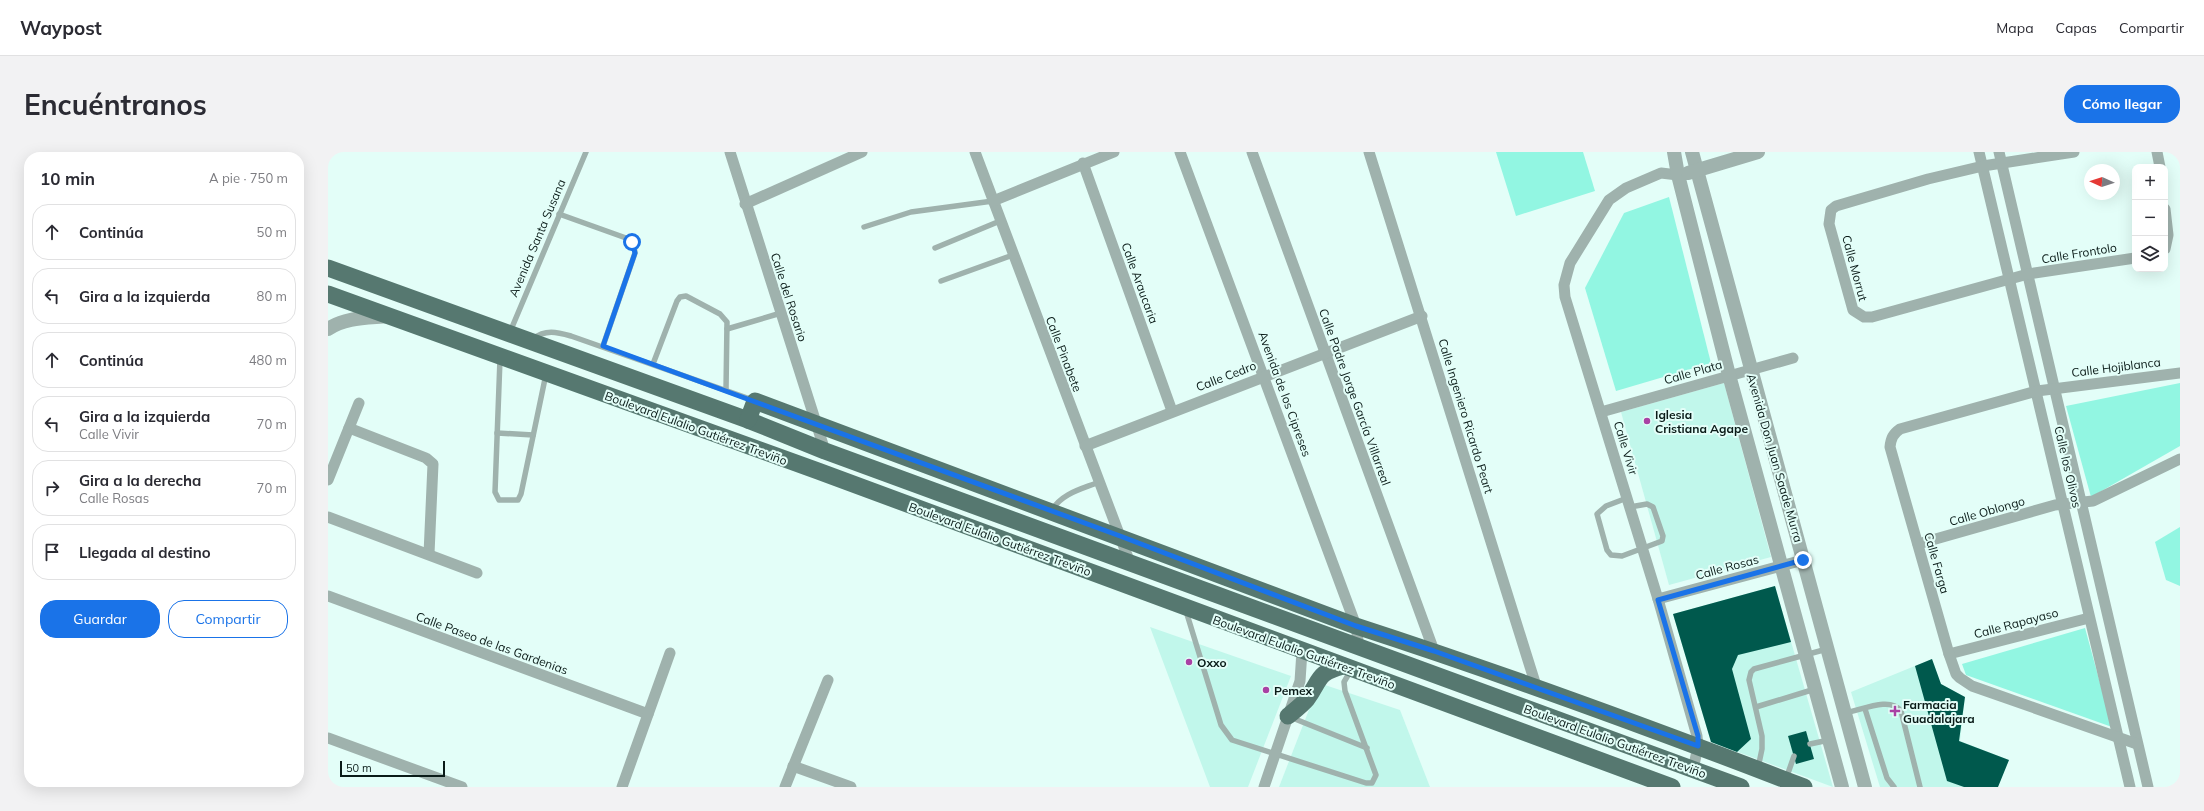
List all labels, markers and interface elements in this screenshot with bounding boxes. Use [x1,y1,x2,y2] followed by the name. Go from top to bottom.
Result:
[20,16,102,40] text: Waypost
[1996,19,2034,37] text: Mapa
[2056,19,2097,37] text: Capas
[2119,19,2184,37] text: Compartir
[2064,85,2180,123] button: Cómo llegar
[24,87,207,122] text: Encuéntranos
[2084,164,2120,200] north arrow
[2132,164,2168,272] map controls
[2132,164,2168,200] button: +
[40,168,95,189] text: 10 min
[209,170,288,186] text: A pie · 750 m
[505,177,569,299] street label: Avenida Santa Susana
[2132,200,2168,236] button: −
[41,221,63,243] icon: ahead
[79,223,144,242] text: Continúa
[257,224,287,240] text: 50 m
[623,233,641,251] route start
[1839,233,1871,303] street label: Calle Morrut
[2132,236,2168,272] button: layers
[1118,240,1162,326] street label: Calle Araucaria
[2040,240,2118,266] street label: Calle Frontolo
[768,251,810,343] street label: Calle del Rosario
[41,285,63,307] icon: left
[79,287,210,306] text: Gira a la izquierda
[257,288,287,304] text: 80 m
[1316,306,1394,488] street label: Calle Padre Jorge García Villarreal
[1043,314,1085,394] street label: Calle Pinabete
[1255,329,1315,459] street label: Avenida de los Cipreses
[1435,337,1497,495] street label: Calle Ingeniero Ricardo Peart
[41,349,63,371] icon: ahead
[79,351,144,370] text: Continúa
[249,352,287,368] text: 480 m
[2071,354,2161,380] street label: Calle Hojiblanca
[1662,357,1724,387] street label: Calle Plata
[1194,358,1258,394] street label: Calle Cedro
[1744,372,1806,544] street label: Avenida Don Juan Saade Murra
[603,388,789,468] street label: Boulevard Eulalio Gutiérrez Treviño
[79,407,210,426] text: Gira a la izquierda
[1655,407,1748,436] place label: Iglesia Cristiana Agape
[41,413,63,435] icon: left
[257,416,287,432] text: 70 m
[1642,416,1652,426] marker: Iglesia Cristiana Agape
[1611,419,1641,477] street label: Calle Vivir
[2051,425,2085,509] street label: Calle los Olivos
[79,426,139,442] text: Calle Vivir
[79,471,201,490] text: Gira a la derecha
[41,477,63,499] icon: right
[257,480,287,496] text: 70 m
[79,490,149,506] text: Calle Rosas
[1947,493,2027,529] street label: Calle Oblongo
[907,499,1093,579] street label: Boulevard Eulalio Gutiérrez Treviño
[1921,531,1953,595] street label: Calle Farga
[41,541,63,563] icon: arrive
[79,543,211,562] text: Llegada al destino
[1694,551,1760,583] street label: Calle Rosas
[1794,551,1812,569] route end
[40,600,160,638] button: Guardar
[168,600,288,638] button: Compartir
[1972,605,2060,641] street label: Calle Rapayaso
[414,608,570,678] street label: Calle Paseo de las Gardenias
[1211,612,1397,692] street label: Boulevard Eulalio Gutiérrez Treviño
[1197,655,1227,670] place label: Oxxo
[1184,657,1194,667] marker: Oxxo
[1274,683,1313,698] place label: Pemex
[1261,685,1271,695] marker: Pemex
[1903,697,1975,726] place label: Farmacia Guadalajara
[1522,701,1708,781] street label: Boulevard Eulalio Gutiérrez Treviño
[1890,706,1900,716] marker: Farmacia Guadalajara
[340,759,445,778] scale bar
[346,761,372,775] text: 50 m

